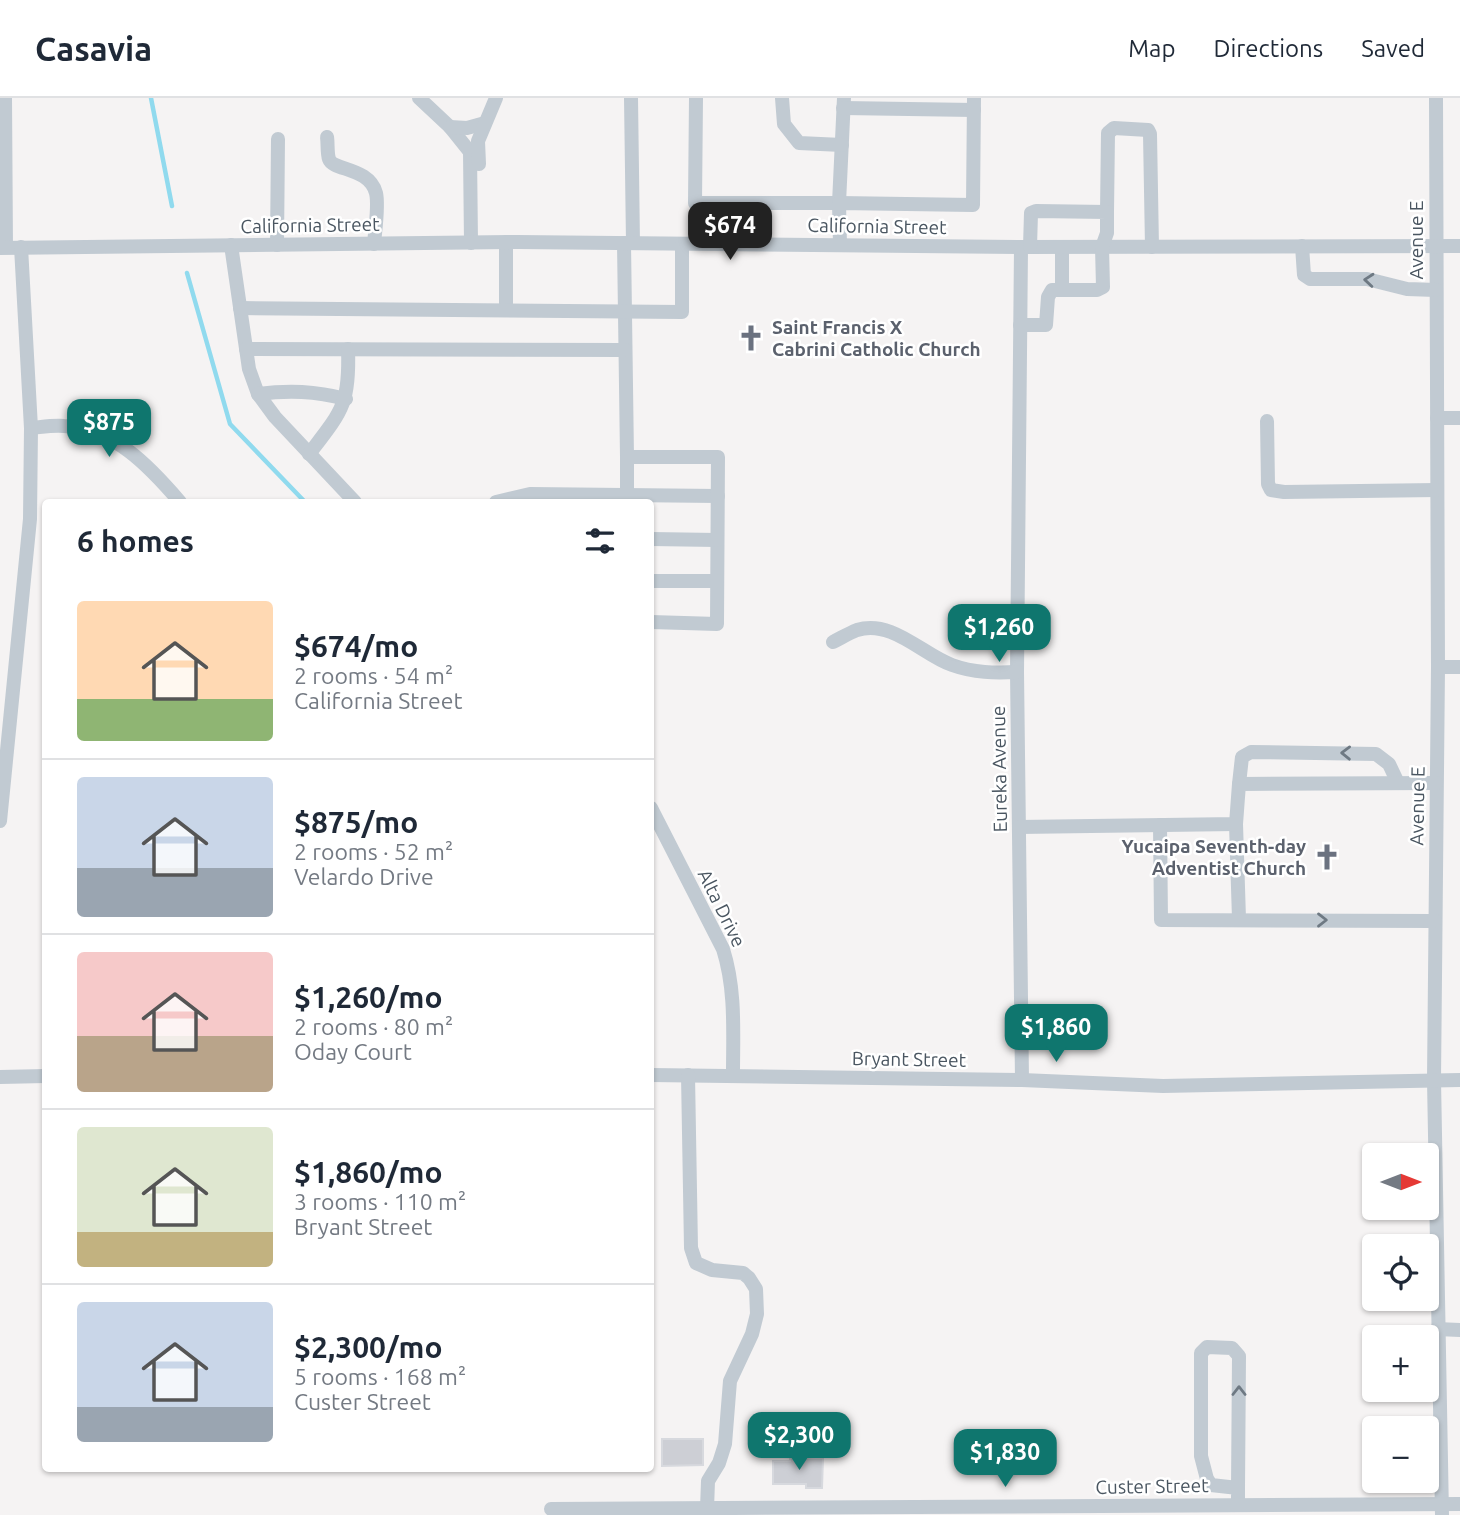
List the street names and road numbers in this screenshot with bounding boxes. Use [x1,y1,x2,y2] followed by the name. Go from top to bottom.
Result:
[1405,200,1427,280] street label: Avenue E
[240,213,380,237] street label: California Street
[807,214,947,238] street label: California Street
[987,705,1011,833] street label: Eureka Avenue
[1405,766,1429,846] street label: Avenue E
[694,866,750,950] street label: Alta Drive
[852,1047,967,1071] street label: Bryant Street
[1095,1474,1209,1498] street label: Custer Street

